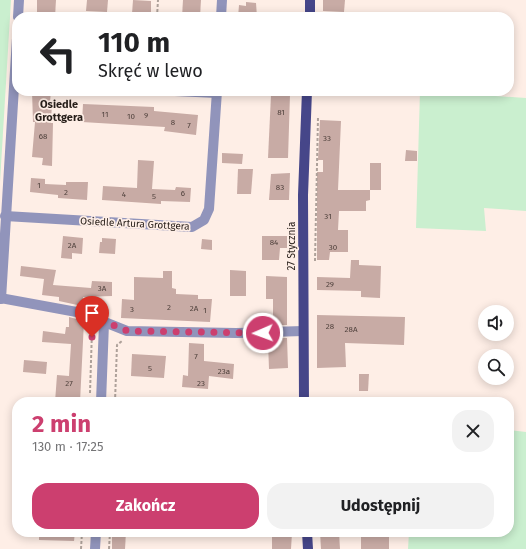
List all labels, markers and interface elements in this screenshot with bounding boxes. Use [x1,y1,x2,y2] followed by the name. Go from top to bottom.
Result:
[98,26,170,59] text: 110 m
[32,28,84,80] icon: left
[98,60,203,82] text: Skręć w lewo
[35,98,83,124] district label: Osiedle Grottgera
[277,108,285,117] house number: 81
[102,110,108,119] house number: 11
[144,111,148,120] house number: 9
[127,112,135,121] house number: 10
[171,118,176,127] house number: 8
[187,121,191,130] house number: 7
[39,132,48,141] house number: 68
[323,134,331,143] house number: 33
[37,181,41,190] house number: 1
[276,183,284,192] house number: 83
[64,188,68,197] house number: 2
[181,189,185,198] house number: 6
[122,190,127,199] house number: 4
[152,192,156,201] house number: 5
[324,212,332,221] house number: 31
[80,215,190,233] street label: Osiedle Artura Grottgera
[286,221,298,271] street label: 27 Stycznia
[270,238,279,247] house number: 84
[68,241,77,250] house number: 2A
[329,243,338,252] house number: 30
[326,280,334,289] house number: 29
[98,284,107,293] house number: 3A
[75,296,109,337] pin
[81,302,103,324] icon: arrive
[167,303,171,312] house number: 2
[190,304,199,313] house number: 2A
[130,305,134,314] house number: 3
[478,305,514,385] map controls
[478,305,514,341] button: sound
[203,306,207,315] house number: 1
[242,312,284,354] position arrow
[326,322,335,331] house number: 28
[345,325,358,334] house number: 28A
[478,349,514,385] button: search
[194,352,198,361] house number: 7
[148,364,152,373] house number: 5
[218,367,230,376] house number: 23a
[65,379,73,388] house number: 27
[197,379,205,388] house number: 23
[32,410,91,438] text: 2 min
[452,410,494,452] button: close
[32,439,103,454] text: 130 m · 17:25
[32,483,259,529] button: Zakończ
[267,483,494,529] button: Udostępnij

